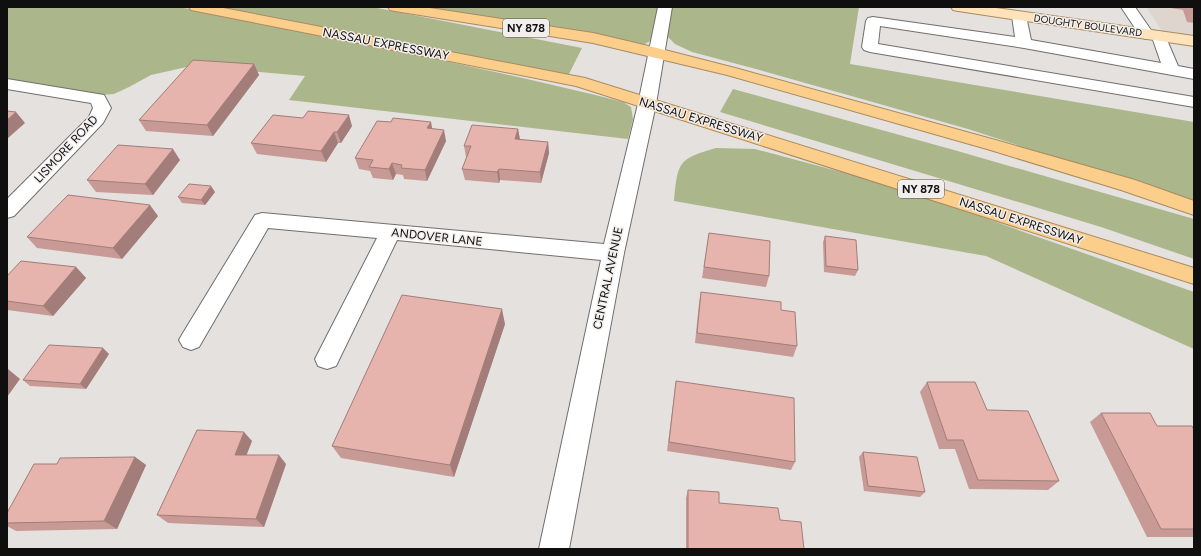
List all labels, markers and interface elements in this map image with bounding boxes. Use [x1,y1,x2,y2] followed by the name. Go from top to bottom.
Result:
[1033,11,1143,40] street label: DOUGHTY BOULEVARD
[503,19,549,37] road number: NY 878
[321,25,451,63] street label: NASSAU EXPRESSWAY
[637,94,765,146] street label: NASSAU EXPRESSWAY
[31,112,101,186] street label: LISMORE ROAD
[898,180,944,198] road number: NY 878
[958,194,1085,248] street label: NASSAU EXPRESSWAY
[391,225,483,249] street label: ANDOVER LANE
[590,225,626,331] street label: CENTRAL AVENUE

